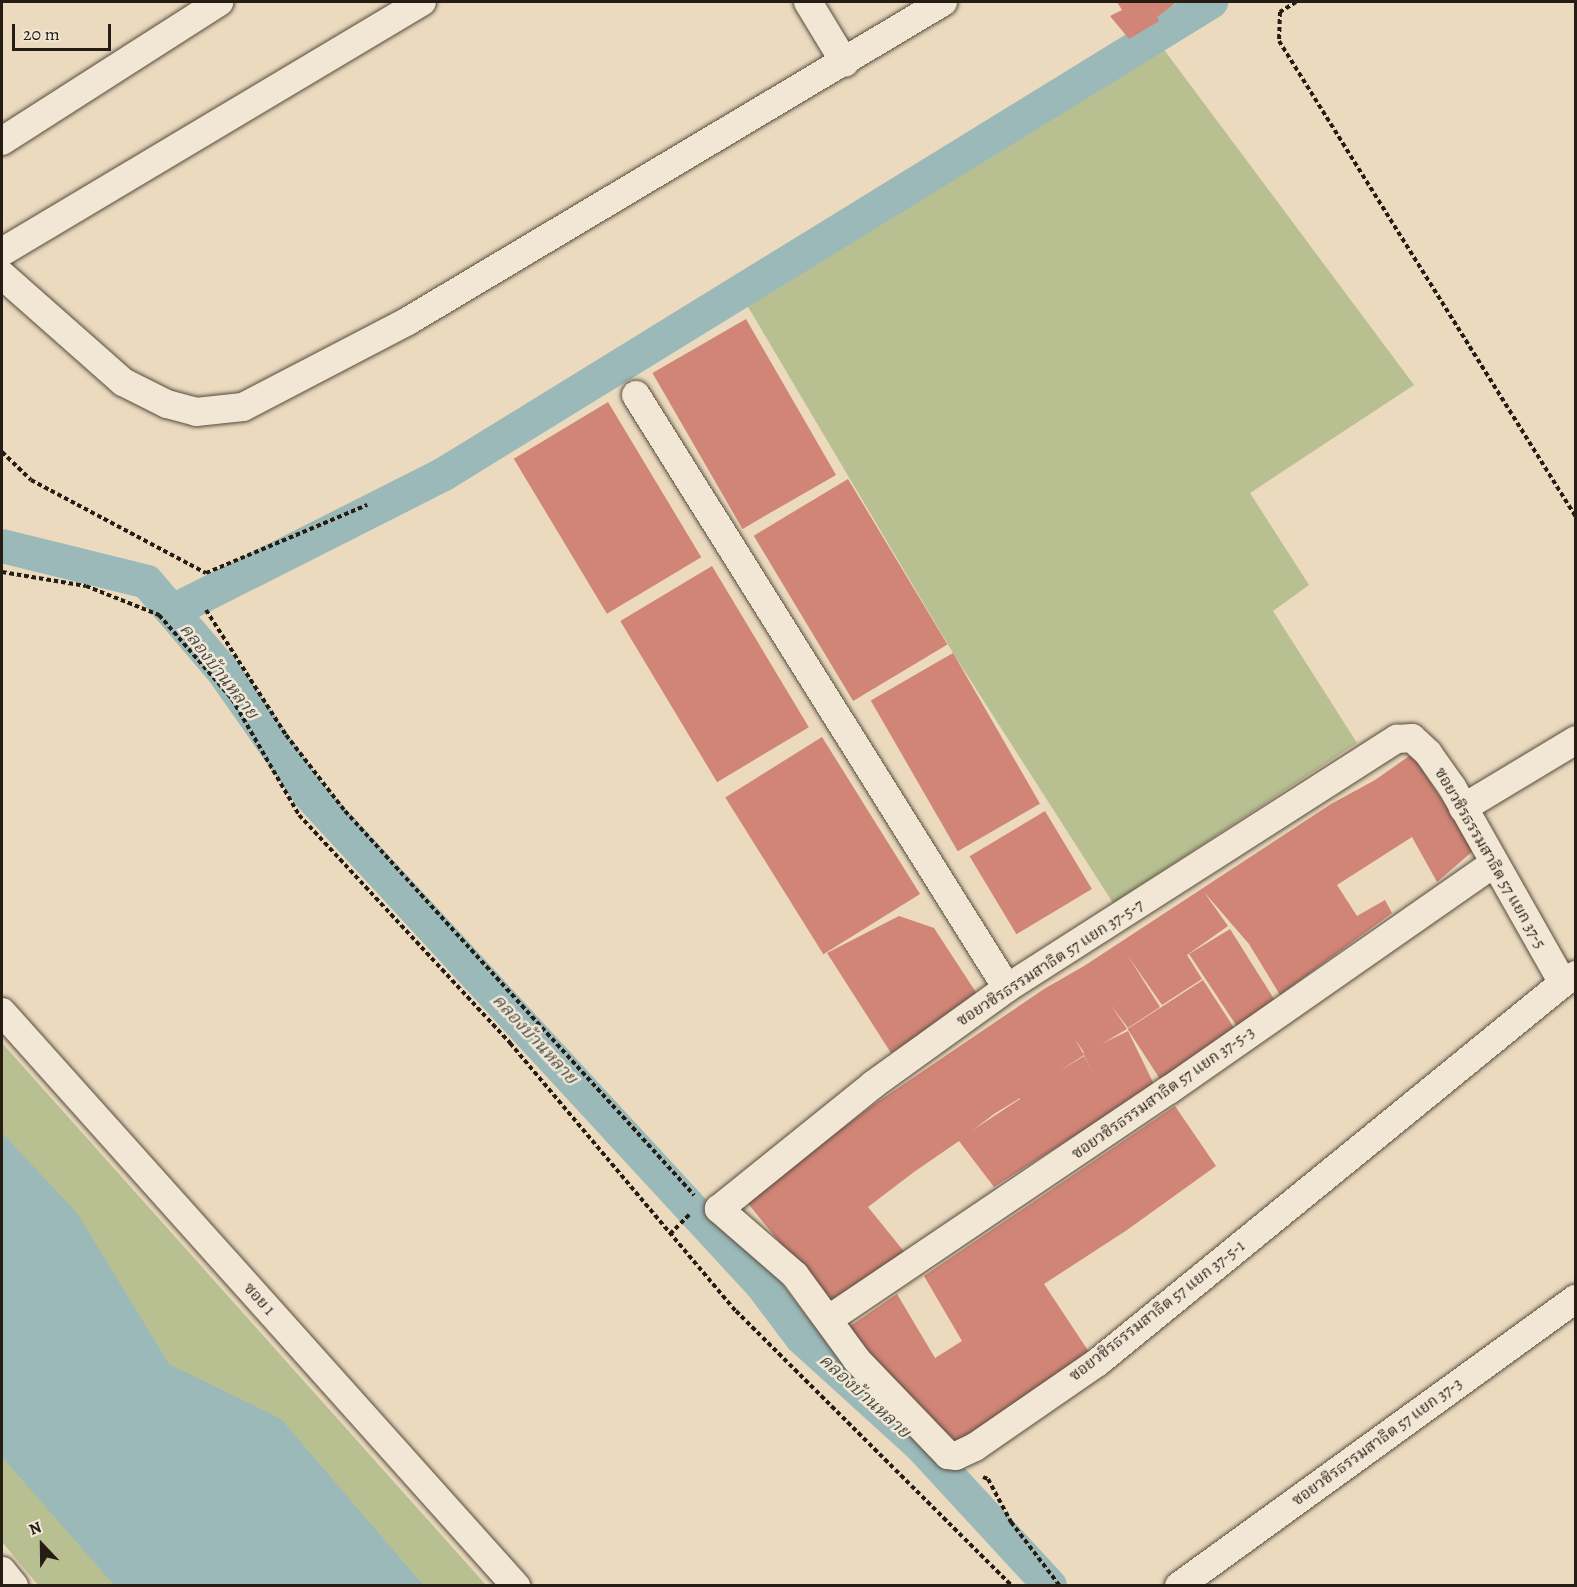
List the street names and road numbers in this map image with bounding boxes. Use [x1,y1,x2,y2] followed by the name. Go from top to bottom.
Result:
[1430,764,1550,952] street label: ซอยวชิรธรรมสาธิต 57 แยก 37-5
[953,895,1147,1031] street label: ซอยวชิรธรรมสาธิต 57 แยก 37-5-7
[1068,1022,1258,1164] street label: ซอยวชิรธรรมสาธิต 57 แยก 37-5-3
[1065,1237,1249,1385] street label: ซอยวชิรธรรมสาธิต 57 แยก 37-5-1
[239,1279,279,1319] street label: ซอย 1
[1288,1374,1466,1510] street label: ซอยวชิรธรรมสาธิต 57 แยก 37-3

